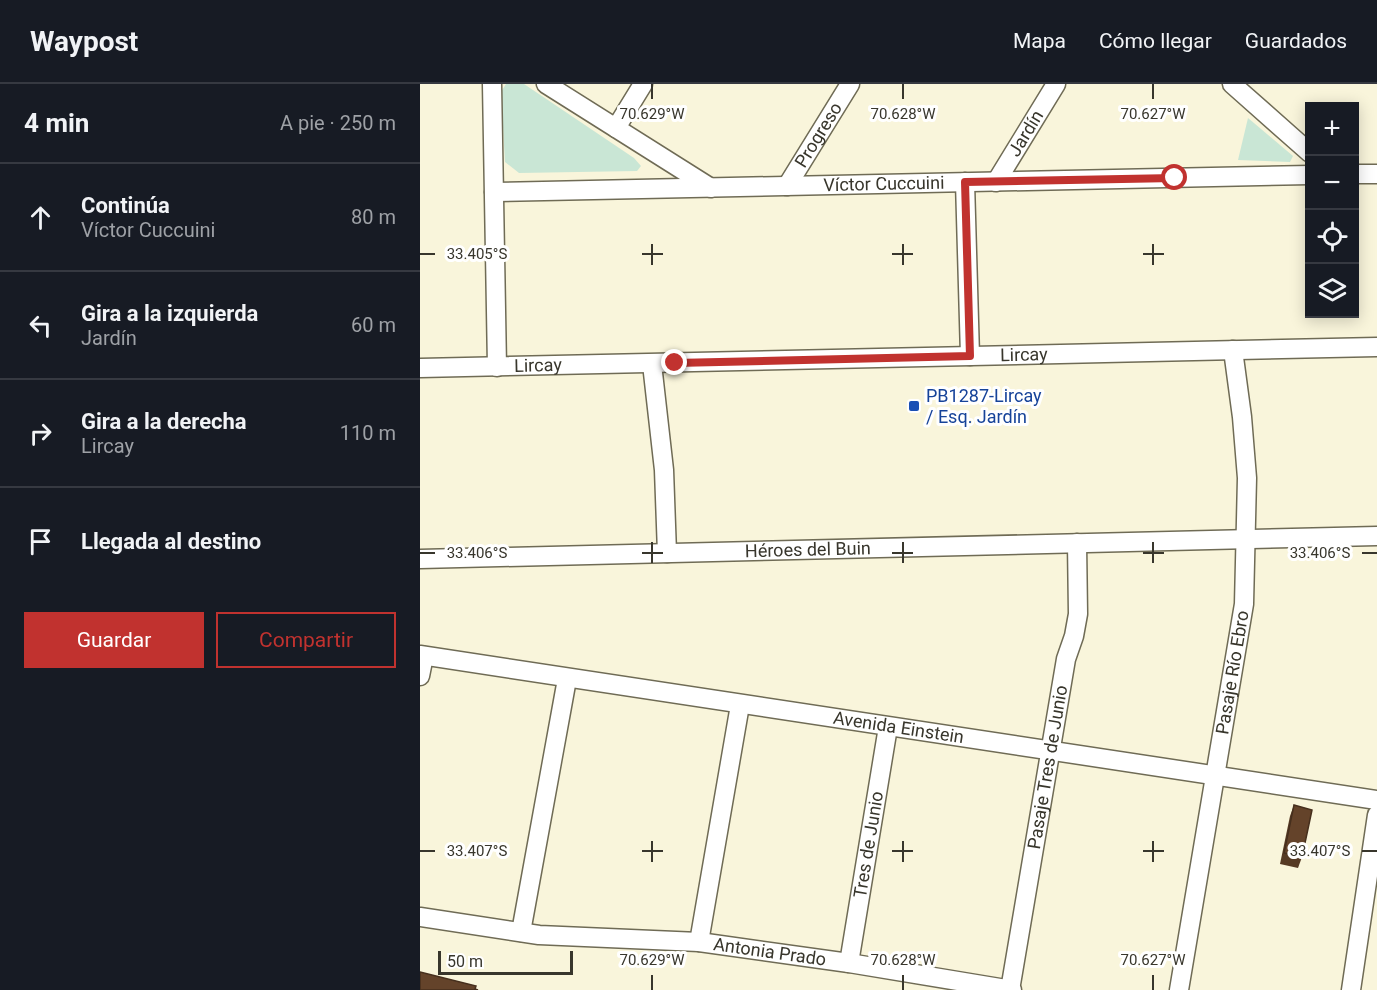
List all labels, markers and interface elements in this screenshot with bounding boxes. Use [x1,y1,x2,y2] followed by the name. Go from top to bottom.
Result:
[30,25,138,58] text: Waypost
[1013,29,1066,53] text: Mapa
[1099,29,1212,53] text: Cómo llegar
[1245,29,1347,53] text: Guardados
[790,98,846,171] street label: Progreso
[1305,102,1359,318] map controls
[1305,102,1359,156] button: +
[619,105,685,123] text: 70.629°W
[870,105,936,123] text: 70.628°W
[1120,105,1186,123] text: 70.627°W
[1003,106,1047,160] street label: Jardín
[24,108,89,138] text: 4 min
[280,111,396,135] text: A pie · 250 m
[1305,156,1359,210] button: −
[1161,164,1187,190] route start
[823,172,945,195] street label: Víctor Cuccuini
[81,193,170,218] text: Continúa
[24,201,57,234] icon: ahead
[351,205,396,229] text: 80 m
[1305,210,1359,264] button: locate
[81,218,215,242] text: Víctor Cuccuini
[447,245,507,263] text: 33.405°S
[1305,264,1359,318] button: layers
[81,301,258,326] text: Gira a la izquierda
[24,309,57,342] icon: left
[351,313,396,337] text: 60 m
[81,326,137,350] text: Jardín
[1000,343,1048,365] street label: Lircay
[661,349,687,375] route end
[514,354,562,376] street label: Lircay
[926,385,1042,427] place label: PB1287-Lircay / Esq. Jardín
[907,399,921,413] marker: PB1287-Lircay / Esq. Jardín
[81,409,247,434] text: Gira a la derecha
[24,417,57,450] icon: right
[340,421,396,445] text: 110 m
[81,434,134,458] text: Lircay
[24,525,57,558] icon: arrive
[81,529,261,554] text: Llegada al destino
[745,537,871,561] street label: Héroes del Buin
[447,544,507,562] text: 33.406°S
[1290,544,1350,562] text: 33.406°S
[1211,609,1253,736] street label: Pasaje Río Ebro
[24,612,204,668] button: Guardar
[216,612,396,668] button: Compartir
[1023,683,1071,851] street label: Pasaje Tres de Junio
[832,707,965,747] street label: Avenida Einstein
[849,790,887,900] street label: Tres de Junio
[447,842,507,860] text: 33.407°S
[1290,842,1350,860] text: 33.407°S
[712,933,828,970] street label: Antonia Prado
[438,948,573,976] scale bar
[619,951,685,969] text: 70.629°W
[870,951,936,969] text: 70.628°W
[1120,951,1186,969] text: 70.627°W
[447,952,483,971] text: 50 m

